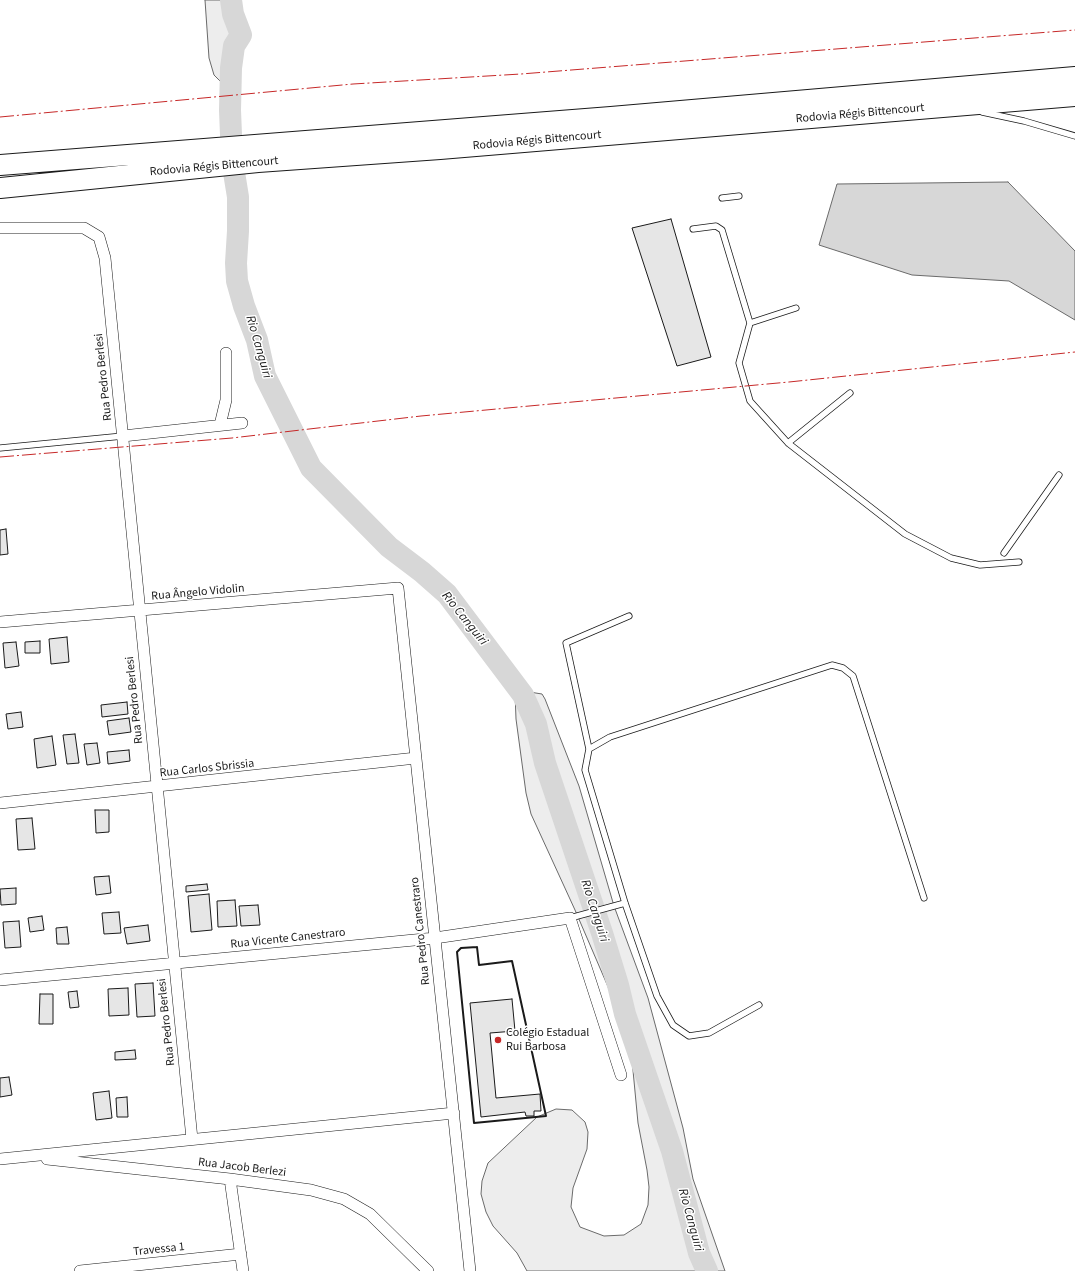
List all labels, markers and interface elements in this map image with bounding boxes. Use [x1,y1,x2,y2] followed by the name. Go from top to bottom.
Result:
[795,101,925,127] street label: Rodovia Régis Bittencourt
[472,128,602,154] street label: Rodovia Régis Bittencourt
[149,154,279,180] street label: Rodovia Régis Bittencourt
[242,314,274,380] water label: Rio Canguiri
[92,332,116,422] street label: Rua Pedro Berlesi
[151,582,245,604] street label: Rua Ângelo Vidolin
[438,589,490,649] water label: Rio Canguiri
[123,655,147,745] street label: Rua Pedro Berlesi
[159,757,255,781] street label: Rua Carlos Sbrissia
[408,876,434,986] street label: Rua Pedro Canestraro
[577,878,611,944] water label: Rio Canguiri
[230,926,346,952] street label: Rua Vicente Canestraro
[155,977,179,1067] street label: Rua Pedro Berlesi
[506,1026,589,1054] place label: Colégio Estadual Rui Barbosa
[493,1035,503,1045] marker: Colégio Estadual Rui Barbosa
[197,1155,287,1181] street label: Rua Jacob Berlezi
[674,1187,706,1253] water label: Rio Canguiri
[132,1240,186,1260] street label: Travessa 1

